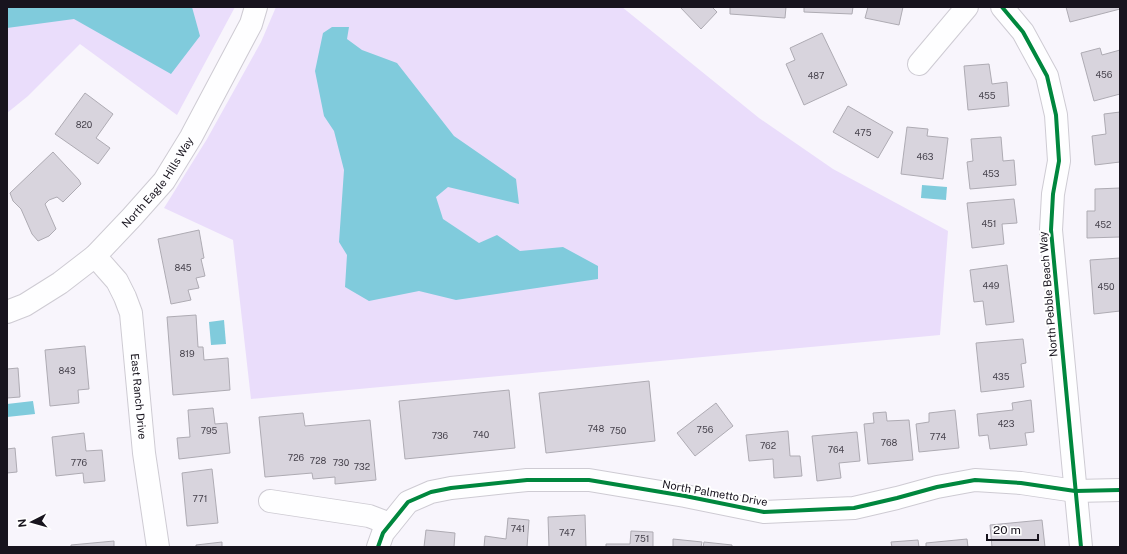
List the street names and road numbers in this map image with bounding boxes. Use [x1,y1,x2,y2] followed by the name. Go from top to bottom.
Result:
[119,135,196,230] street label: North Eagle Hills Way
[1037,231,1059,357] street label: North Pebble Beach Way
[129,353,149,440] street label: East Ranch Drive
[661,478,769,508] street label: North Palmetto Drive

